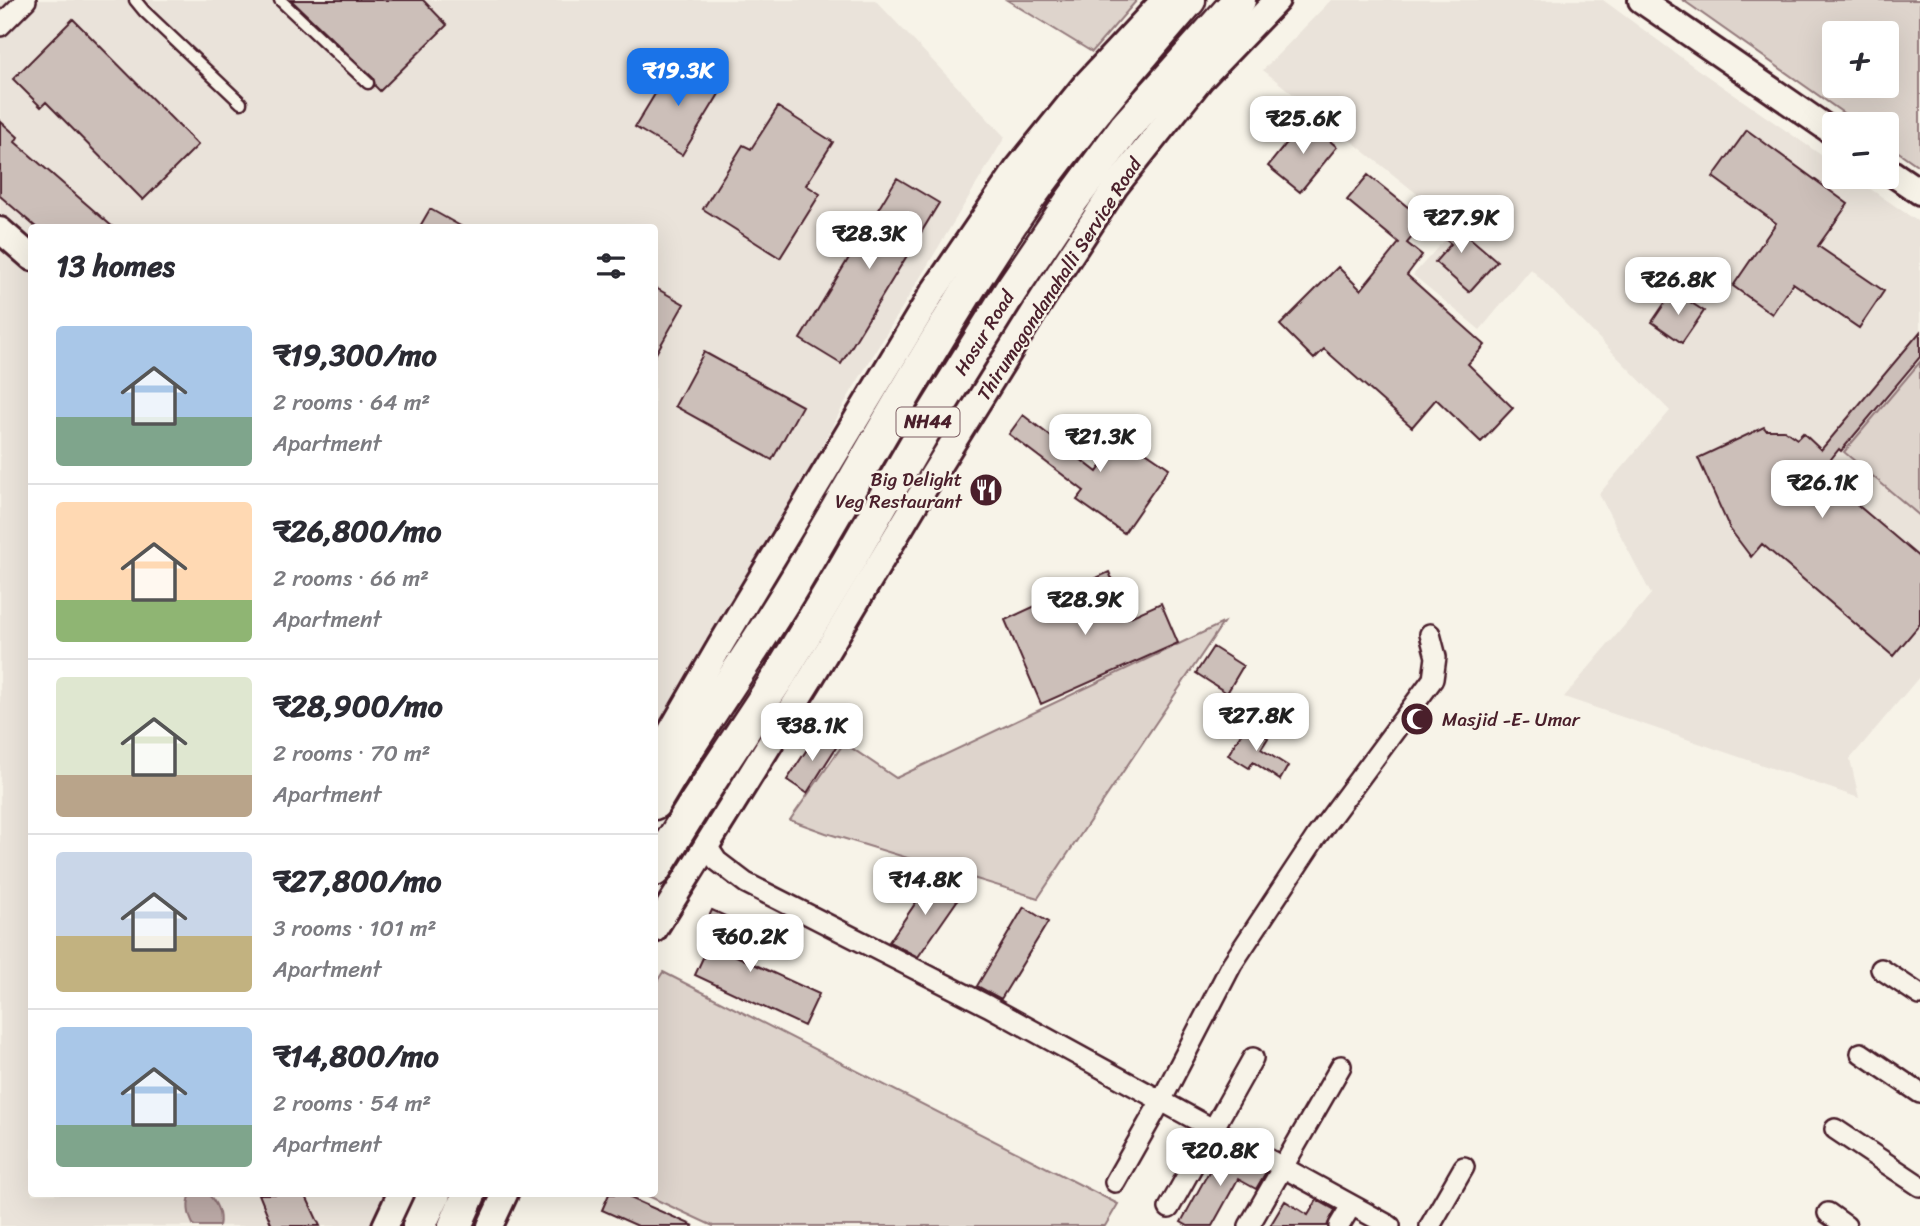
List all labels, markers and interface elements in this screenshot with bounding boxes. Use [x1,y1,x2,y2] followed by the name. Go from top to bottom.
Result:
[1822,21,1899,189] map controls
[1822,21,1899,98] button: +
[621,48,735,108] pin: ₹19.3K
[643,50,713,91] text: ₹19.3K
[1246,96,1360,156] pin: ₹25.6K
[1266,98,1340,139] text: ₹25.6K
[1822,112,1899,189] button: −
[968,150,1151,407] street label: Thirumagondanahalli Service Road
[1404,196,1518,255] pin: ₹27.9K
[1424,197,1498,238] text: ₹27.9K
[812,212,926,271] pin: ₹28.3K
[832,213,906,254] text: ₹28.3K
[56,239,175,293] text: 13 homes
[592,247,630,285] icon: filters
[1621,258,1735,317] pin: ₹26.8K
[1641,259,1715,300] text: ₹26.8K
[945,282,1024,382] street label: Hosur Road
[273,328,437,382] text: ₹19,300/mo
[112,354,196,438] icon: home
[273,382,430,423] text: 2 rooms · 64 m²
[897,408,960,436] road number: NH44
[1043,414,1157,474] pin: ₹21.3K
[1065,416,1135,457] text: ₹21.3K
[273,423,382,464] text: Apartment
[1765,461,1879,520] pin: ₹26.1K
[1787,462,1857,503] text: ₹26.1K
[835,463,963,518] place label: Big Delight Veg Restaurant
[967,471,1005,509] restaurant icon: Big Delight Veg Restaurant
[273,504,441,558] text: ₹26,800/mo
[112,530,196,614] icon: home
[273,558,429,599] text: 2 rooms · 66 m²
[1028,578,1142,637] pin: ₹28.9K
[1047,579,1123,620] text: ₹28.9K
[273,599,382,640] text: Apartment
[273,679,443,733] text: ₹28,900/mo
[1199,694,1313,753] pin: ₹27.8K
[1219,695,1293,736] text: ₹27.8K
[1398,700,1436,738] mosque icon: Masjid -E- Umar
[1442,703,1581,736] place label: Masjid -E- Umar
[755,704,869,763] pin: ₹38.1K
[112,705,196,789] icon: home
[777,705,847,746] text: ₹38.1K
[273,733,431,774] text: 2 rooms · 70 m²
[273,774,382,815] text: Apartment
[273,854,441,908] text: ₹27,800/mo
[868,858,982,917] pin: ₹14.8K
[889,859,961,900] text: ₹14.8K
[112,880,196,964] icon: home
[273,908,437,949] text: 3 rooms · 101 m²
[693,914,807,974] pin: ₹60.2K
[713,916,787,957] text: ₹60.2K
[273,949,382,990] text: Apartment
[273,1029,439,1083] text: ₹14,800/mo
[112,1055,196,1139] icon: home
[273,1083,431,1124] text: 2 rooms · 54 m²
[273,1124,382,1165] text: Apartment
[1163,1128,1277,1188] pin: ₹20.8K
[1182,1130,1258,1171] text: ₹20.8K

